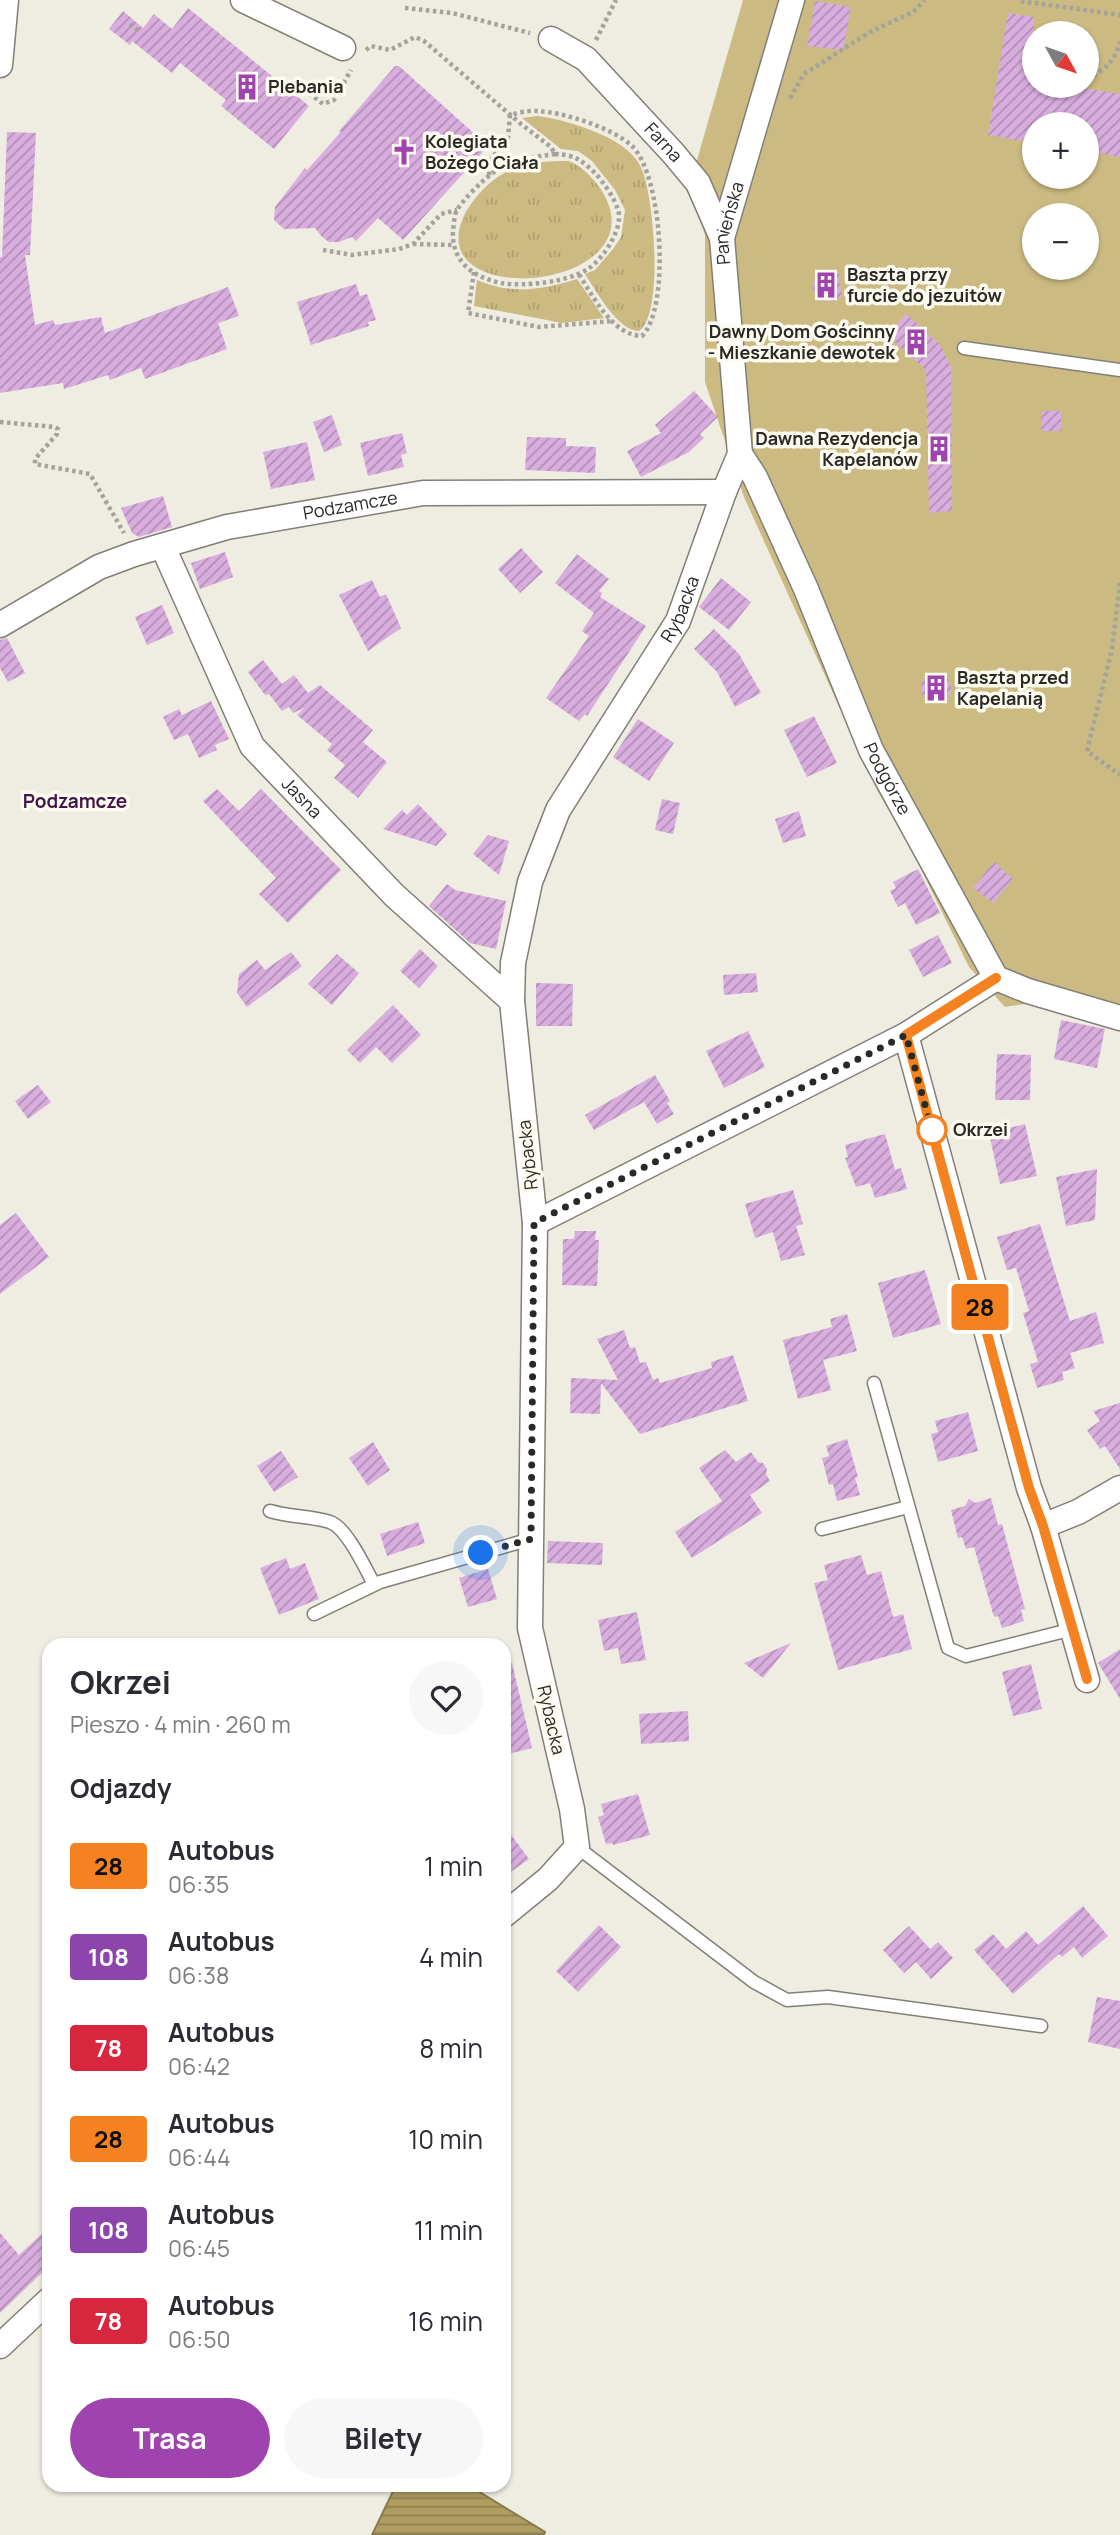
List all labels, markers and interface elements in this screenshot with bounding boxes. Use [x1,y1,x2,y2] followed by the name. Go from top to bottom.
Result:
[1022,21,1099,98] north arrow
[1022,21,1099,280] map controls
[232,72,262,102] building icon: Plebania
[268,74,344,98] place label: Plebania
[1022,112,1099,189] button: +
[640,117,688,167] street label: Farna
[425,129,539,174] place label: Kolegiata Bożego Ciała
[389,137,419,167] church icon: Kolegiata Bożego Ciała
[709,178,749,266] street label: Panieńska
[1022,203,1099,280] button: −
[847,262,1002,307] place label: Baszta przy furcie do jezuitów
[811,270,841,300] building icon: Baszta przy furcie do jezuitów
[708,319,896,364] place label: Dawny Dom Gościnny - Mieszkanie dewotek
[901,327,931,357] building icon: Dawny Dom Gościnny - Mieszkanie dewotek
[755,426,919,471] place label: Dawna Rezydencja Kapelanów
[924,434,954,464] building icon: Dawna Rezydencja Kapelanów
[301,485,399,525] street label: Podzamcze
[654,572,704,647] street label: Rybacka
[957,665,1069,710] place label: Baszta przed Kapelanią
[921,673,951,703] building icon: Baszta przed Kapelanią
[858,739,917,819] street label: Podgórze
[277,772,328,823] street label: Jasna
[23,788,127,814] district label: Podzamcze
[917,1115,947,1145] marker: Okrzei
[953,1117,1008,1141] place label: Okrzei
[511,1119,543,1191] street label: Rybacka
[948,1284,1012,1330] line badge: 28
[966,1290,995,1323] text: 28
[463,1535,498,1570] your location
[70,1659,171,1704] text: Okrzei
[409,1661,483,1735] button: heart
[532,1683,572,1757] street label: Rybacka
[70,1708,291,1740] text: Pieszo · 4 min · 260 m
[70,1770,171,1806] text: Odjazdy
[168,1832,275,1868] text: Autobus
[424,1848,483,1884] text: 1 min
[94,1849,123,1882] text: 28
[168,1868,229,1900] text: 06:35
[168,1923,275,1959] text: Autobus
[419,1939,483,1975] text: 4 min
[88,1940,129,1973] text: 108
[168,1959,229,1991] text: 06:38
[168,2014,275,2050] text: Autobus
[419,2030,483,2066] text: 8 min
[95,2031,122,2064] text: 78
[168,2050,230,2082] text: 06:42
[168,2105,275,2141] text: Autobus
[408,2121,483,2157] text: 10 min
[94,2122,123,2155] text: 28
[168,2141,231,2173] text: 06:44
[168,2196,275,2232] text: Autobus
[414,2212,483,2248] text: 11 min
[88,2213,129,2246] text: 108
[168,2232,230,2264] text: 06:45
[168,2287,275,2323] text: Autobus
[408,2303,483,2339] text: 16 min
[95,2304,122,2337] text: 78
[168,2323,231,2355] text: 06:50
[70,2398,270,2478] button: Trasa
[284,2398,483,2478] button: Bilety

